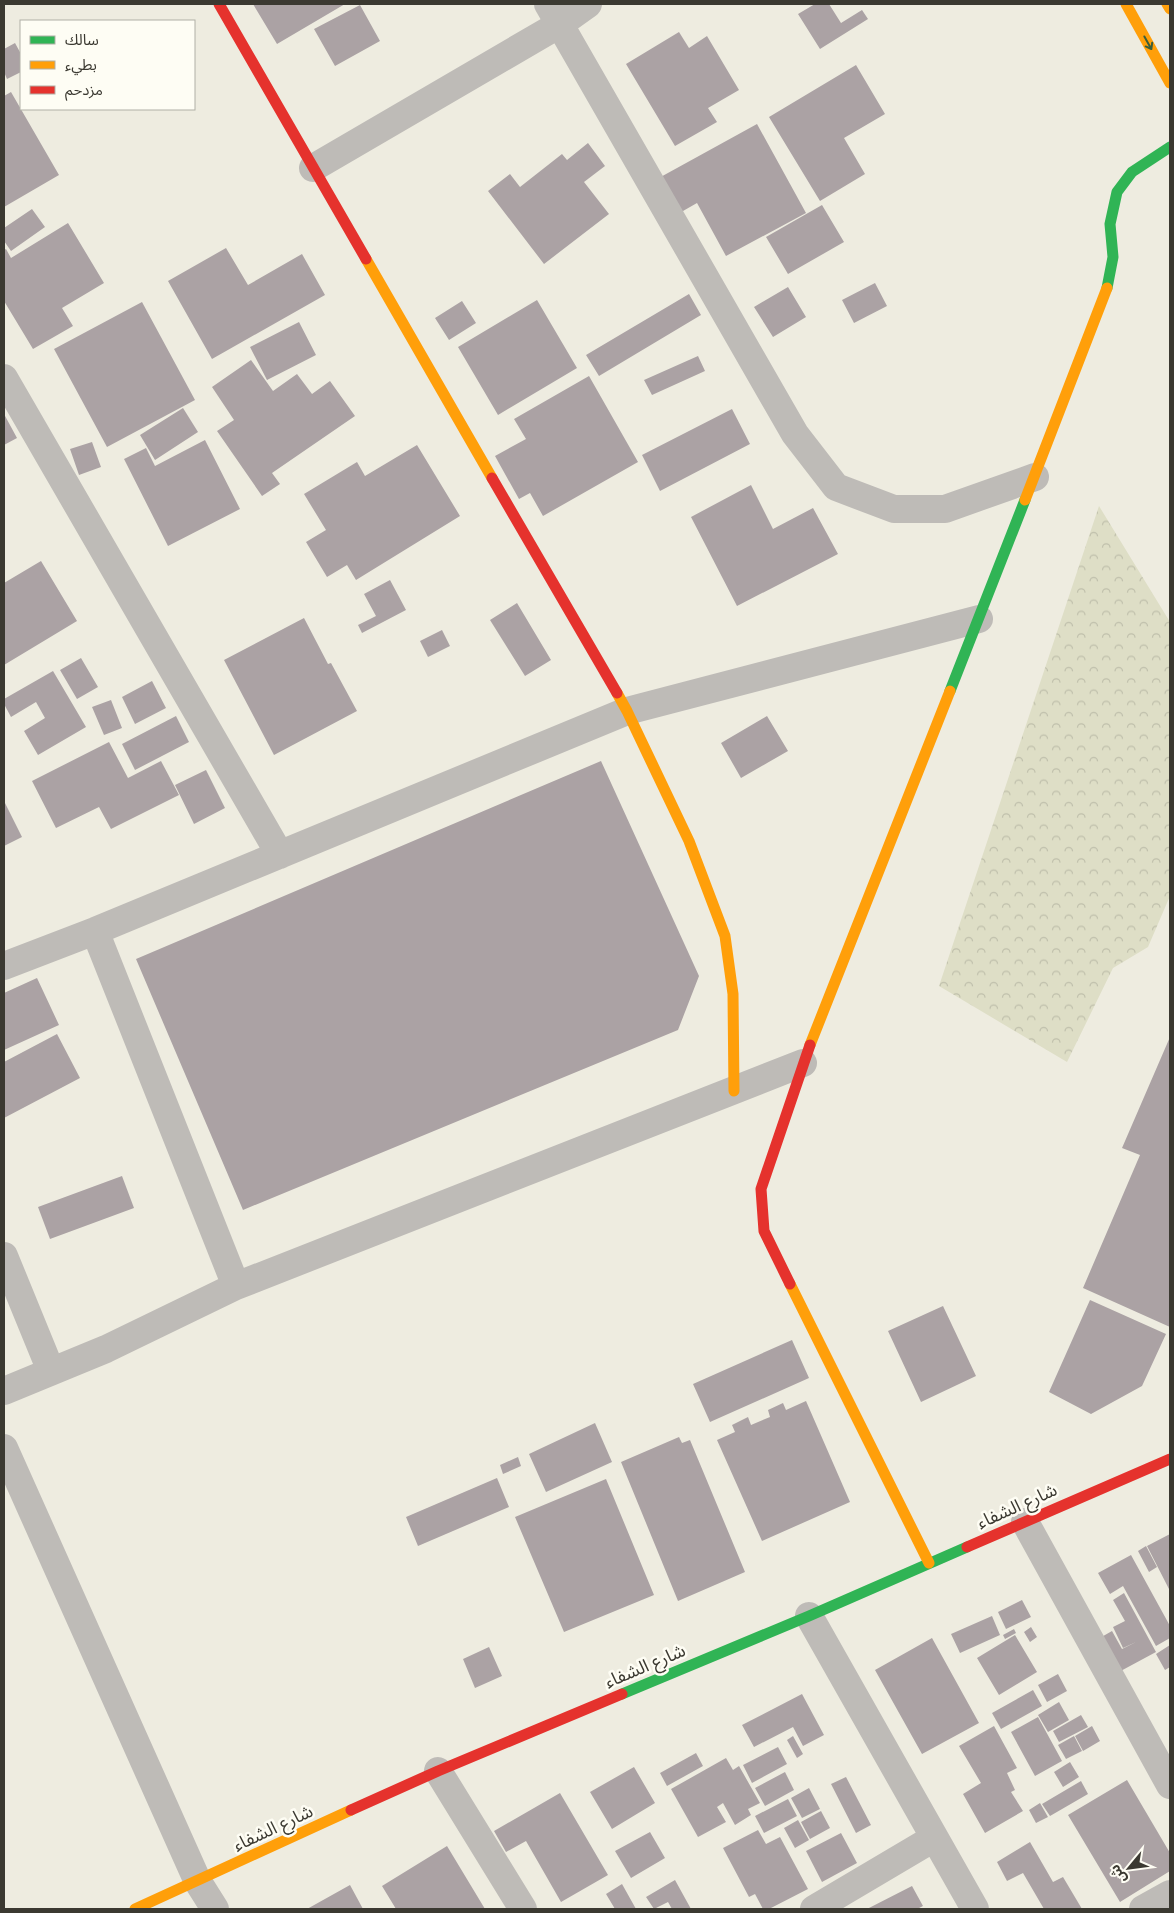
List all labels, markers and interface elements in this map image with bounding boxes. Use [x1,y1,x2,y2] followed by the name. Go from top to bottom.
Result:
[20,20,195,110] legend
[65,30,99,50] text: سالك
[1143,36,1153,51] one-way arrow
[65,55,97,76] text: بطيء
[65,80,103,101] text: مزدحم
[973,1478,1062,1536] street label: شارع الشفاء
[601,1638,690,1696] street label: شارع الشفاء
[229,1799,318,1859] street label: شارع الشفاء
[1104,1843,1154,1893] north arrow
[1105,1861,1131,1887] text: ش

